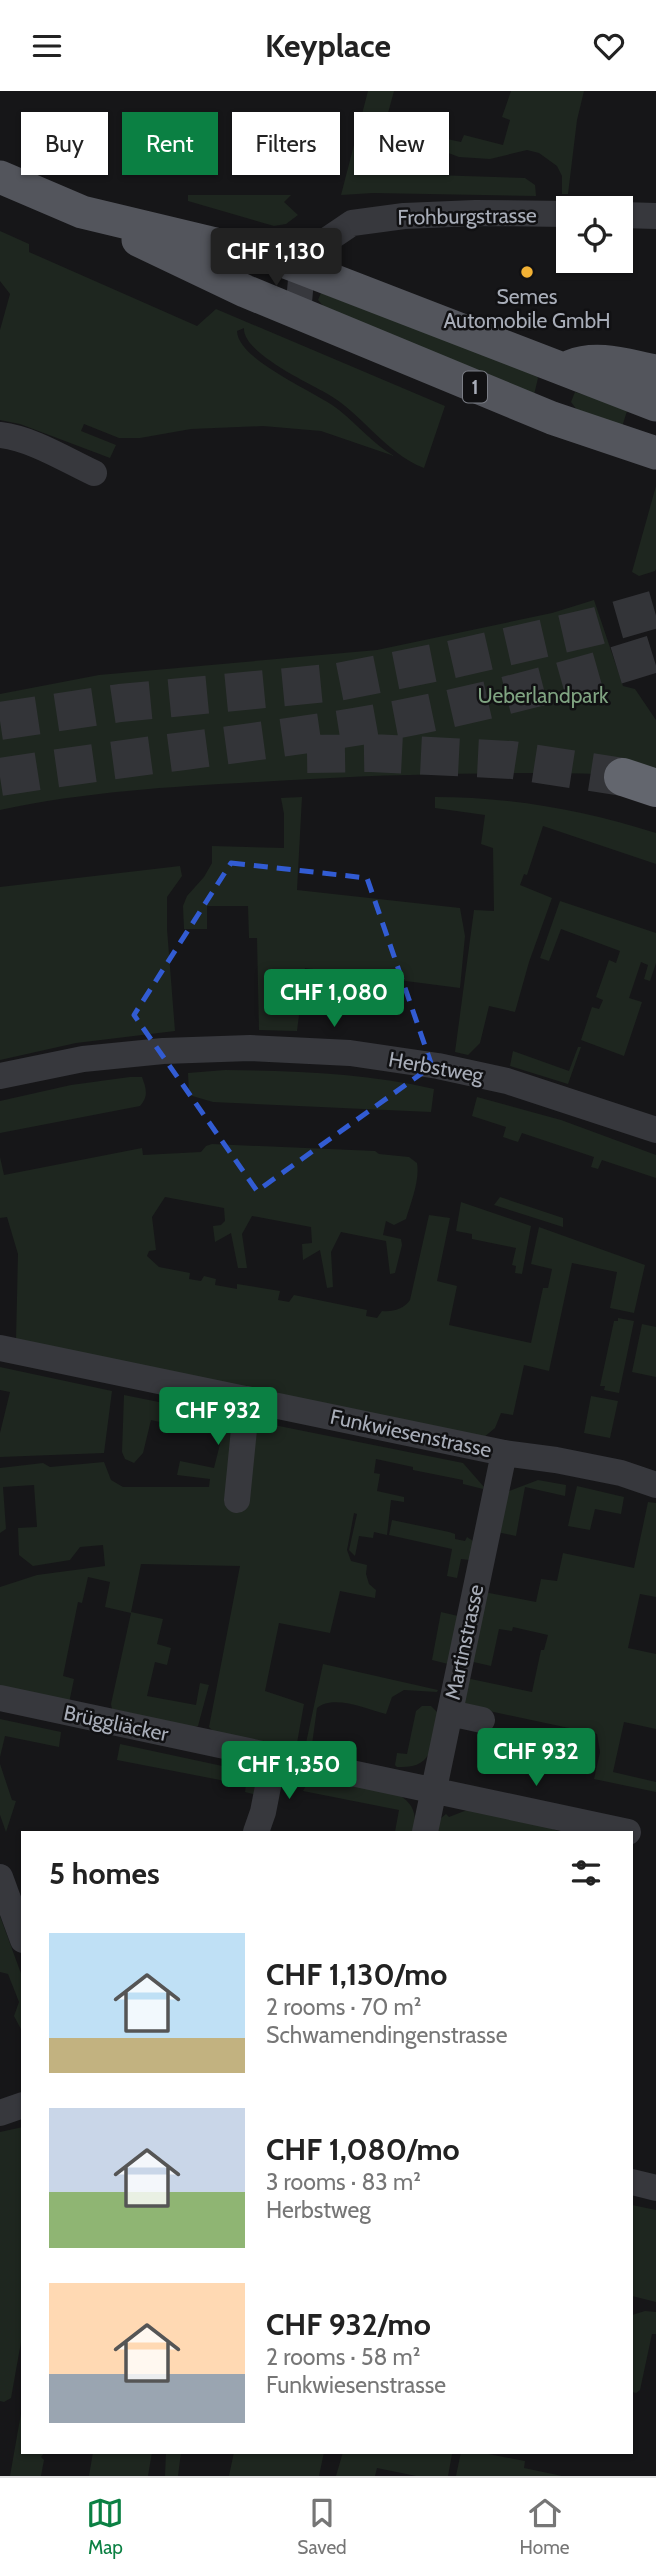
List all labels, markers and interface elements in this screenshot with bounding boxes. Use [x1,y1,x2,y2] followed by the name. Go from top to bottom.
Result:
[265,26,391,65] text: Keyplace
[28,27,66,65] icon: menu
[590,27,628,65] icon: heart
[21,112,108,175] chip: Buy
[122,112,218,175] chip: Rent
[232,112,340,175] chip: Filters
[354,112,449,175] chip: New
[556,196,633,273] map controls
[556,196,633,273] button: locate
[397,202,537,230] street label: Frohburgstrasse
[196,229,356,288] pin: CHF 1,130
[227,237,325,265] text: CHF 1,130
[519,264,535,280] marker: Semes Automobile GmbH
[443,284,611,333] place label: Semes Automobile GmbH
[463,371,487,403] road number: 1
[478,683,609,708] park label: Ueberlandpark
[254,969,414,1029] pin: CHF 1,080
[280,978,388,1006] text: CHF 1,080
[387,1046,486,1088] street label: Herbstweg
[153,1387,283,1447] pin: CHF 932
[175,1396,261,1424] text: CHF 932
[328,1404,494,1462] street label: Funkwiesenstrasse
[440,1582,488,1702] street label: Martinstrasse
[61,1700,171,1746] street label: Brüggliäcker
[471,1729,601,1788] pin: CHF 932
[493,1737,579,1765] text: CHF 932
[209,1741,369,1801] pin: CHF 1,350
[238,1750,340,1778] text: CHF 1,350
[567,1854,605,1892] icon: filters
[49,1855,160,1892] text: 5 homes
[266,1956,447,1993] text: CHF 1,130/mo
[105,1961,189,2045] icon: home
[266,1993,421,2021] text: 2 rooms · 70 m²
[266,2021,507,2049] text: Schwamendingenstrasse
[266,2131,460,2168] text: CHF 1,080/mo
[105,2136,189,2220] icon: home
[266,2168,421,2196] text: 3 rooms · 83 m²
[266,2196,371,2224] text: Herbstweg
[266,2306,431,2343] text: CHF 932/mo
[105,2311,189,2395] icon: home
[266,2343,420,2371] text: 2 rooms · 58 m²
[266,2371,446,2399] text: Funkwiesenstrasse
[86,2494,124,2559] tab: Map
[297,2494,347,2559] tab: Saved
[520,2494,570,2559] tab: Home

